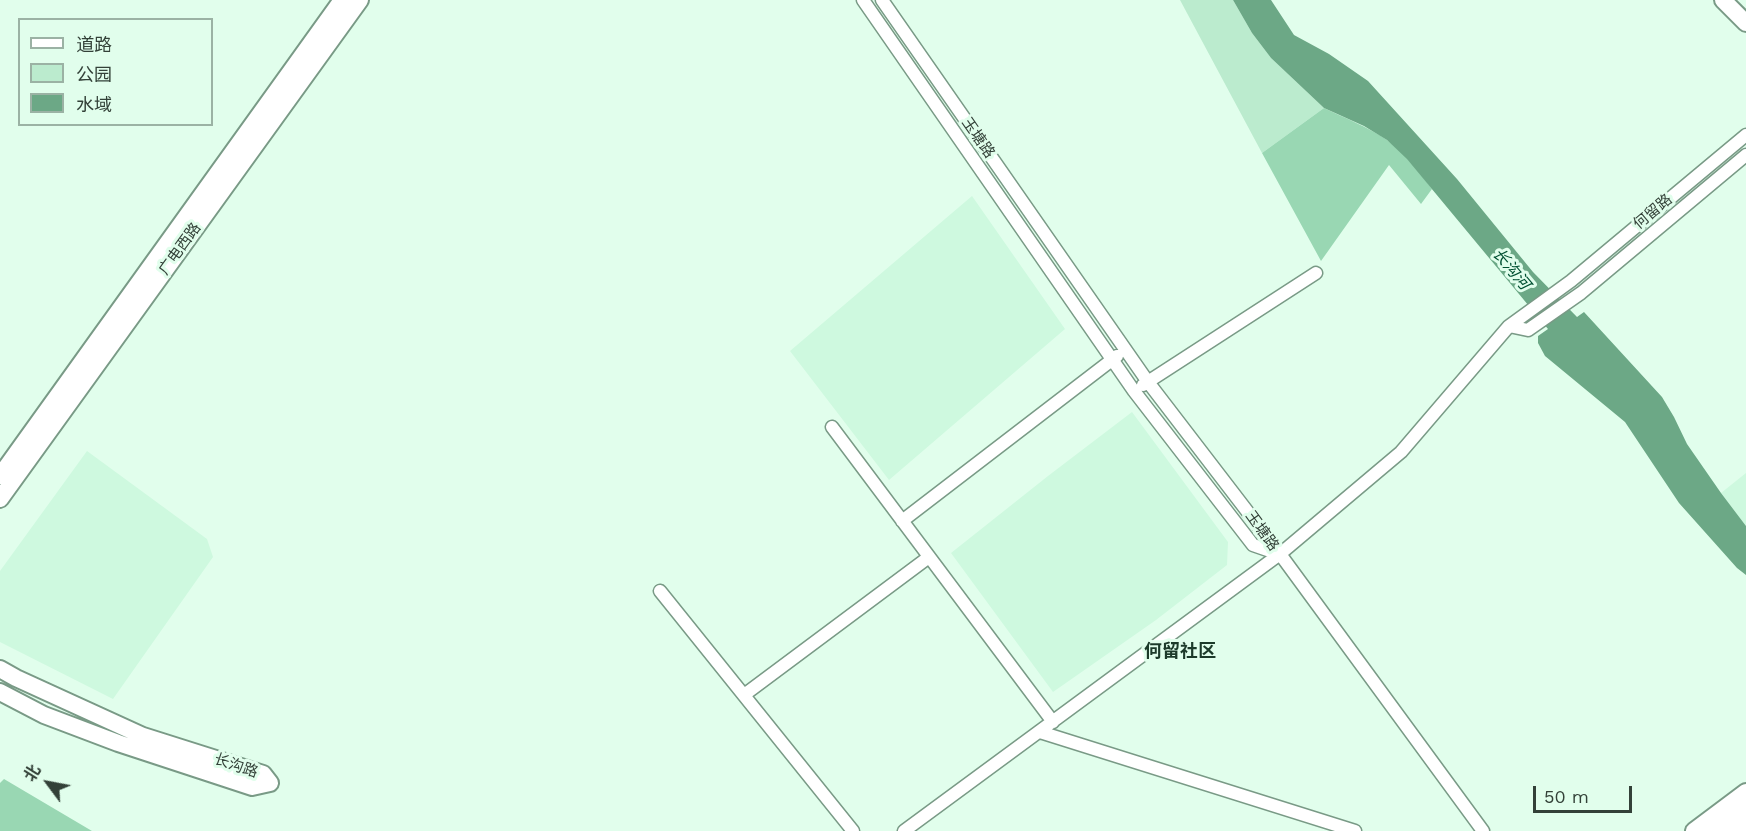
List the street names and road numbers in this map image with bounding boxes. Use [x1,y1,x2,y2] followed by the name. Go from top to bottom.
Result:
[958,114,998,162] street label: 玉塘路
[1630,191,1676,233] street label: 何留路
[155,219,205,279] street label: 广电西路
[1241,508,1283,554] street label: 玉塘路
[212,750,260,782] street label: 长沟路

